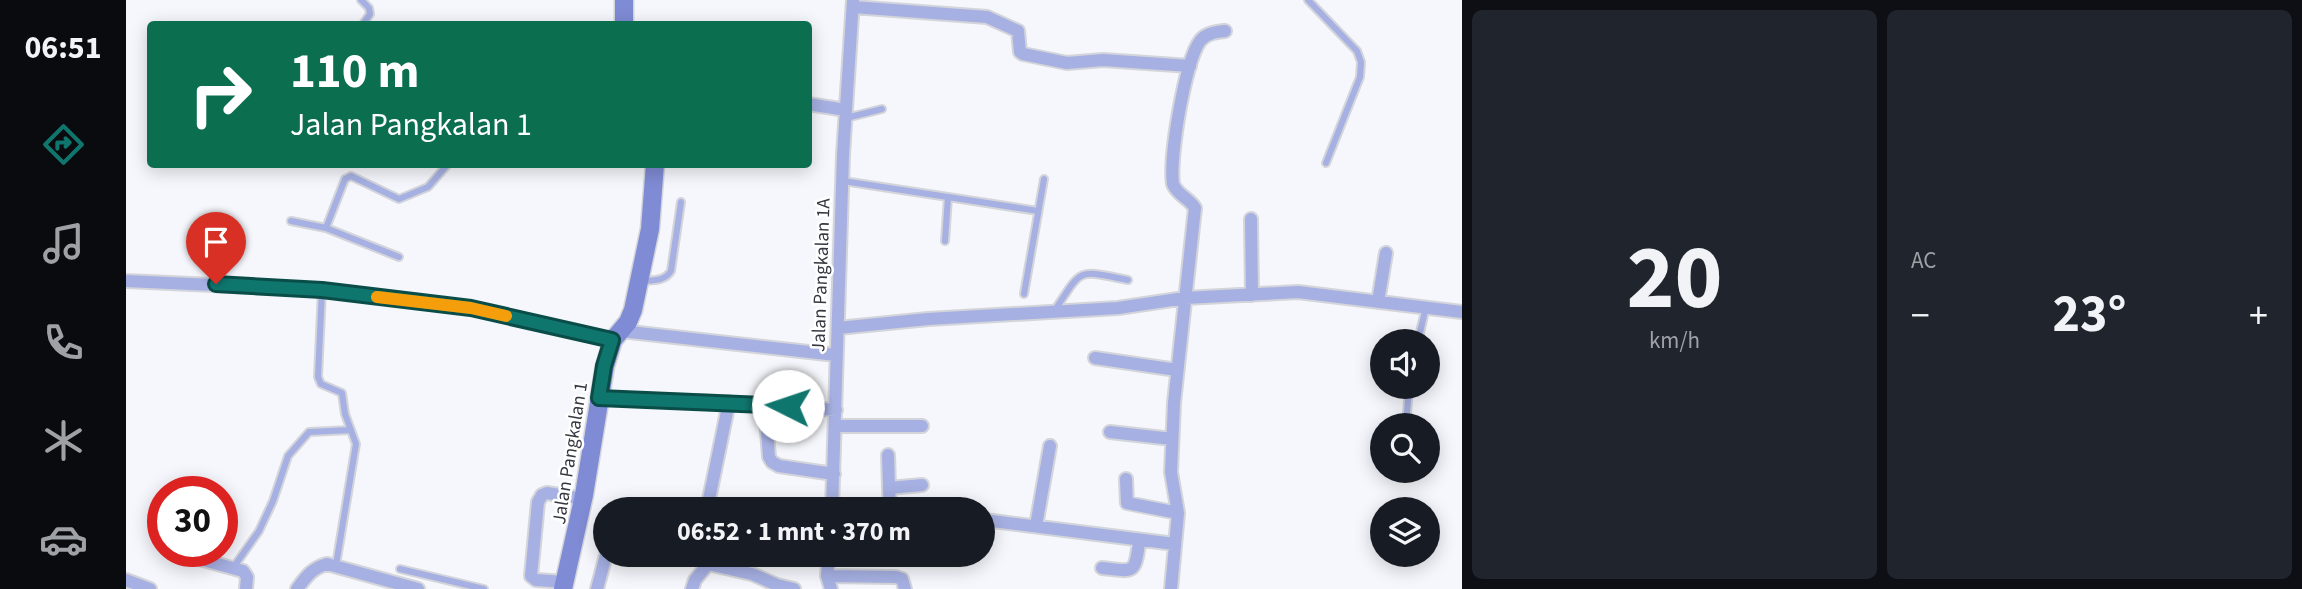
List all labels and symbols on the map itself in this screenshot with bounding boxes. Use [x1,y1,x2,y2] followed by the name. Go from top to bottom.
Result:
[805,197,838,352] street label: Jalan Pangkalan 1A
[186,212,246,284] pin
[751,369,825,443] position arrow
[546,380,595,526] street label: Jalan Pangkalan 1
[147,476,238,567] speed limit sign: 30

